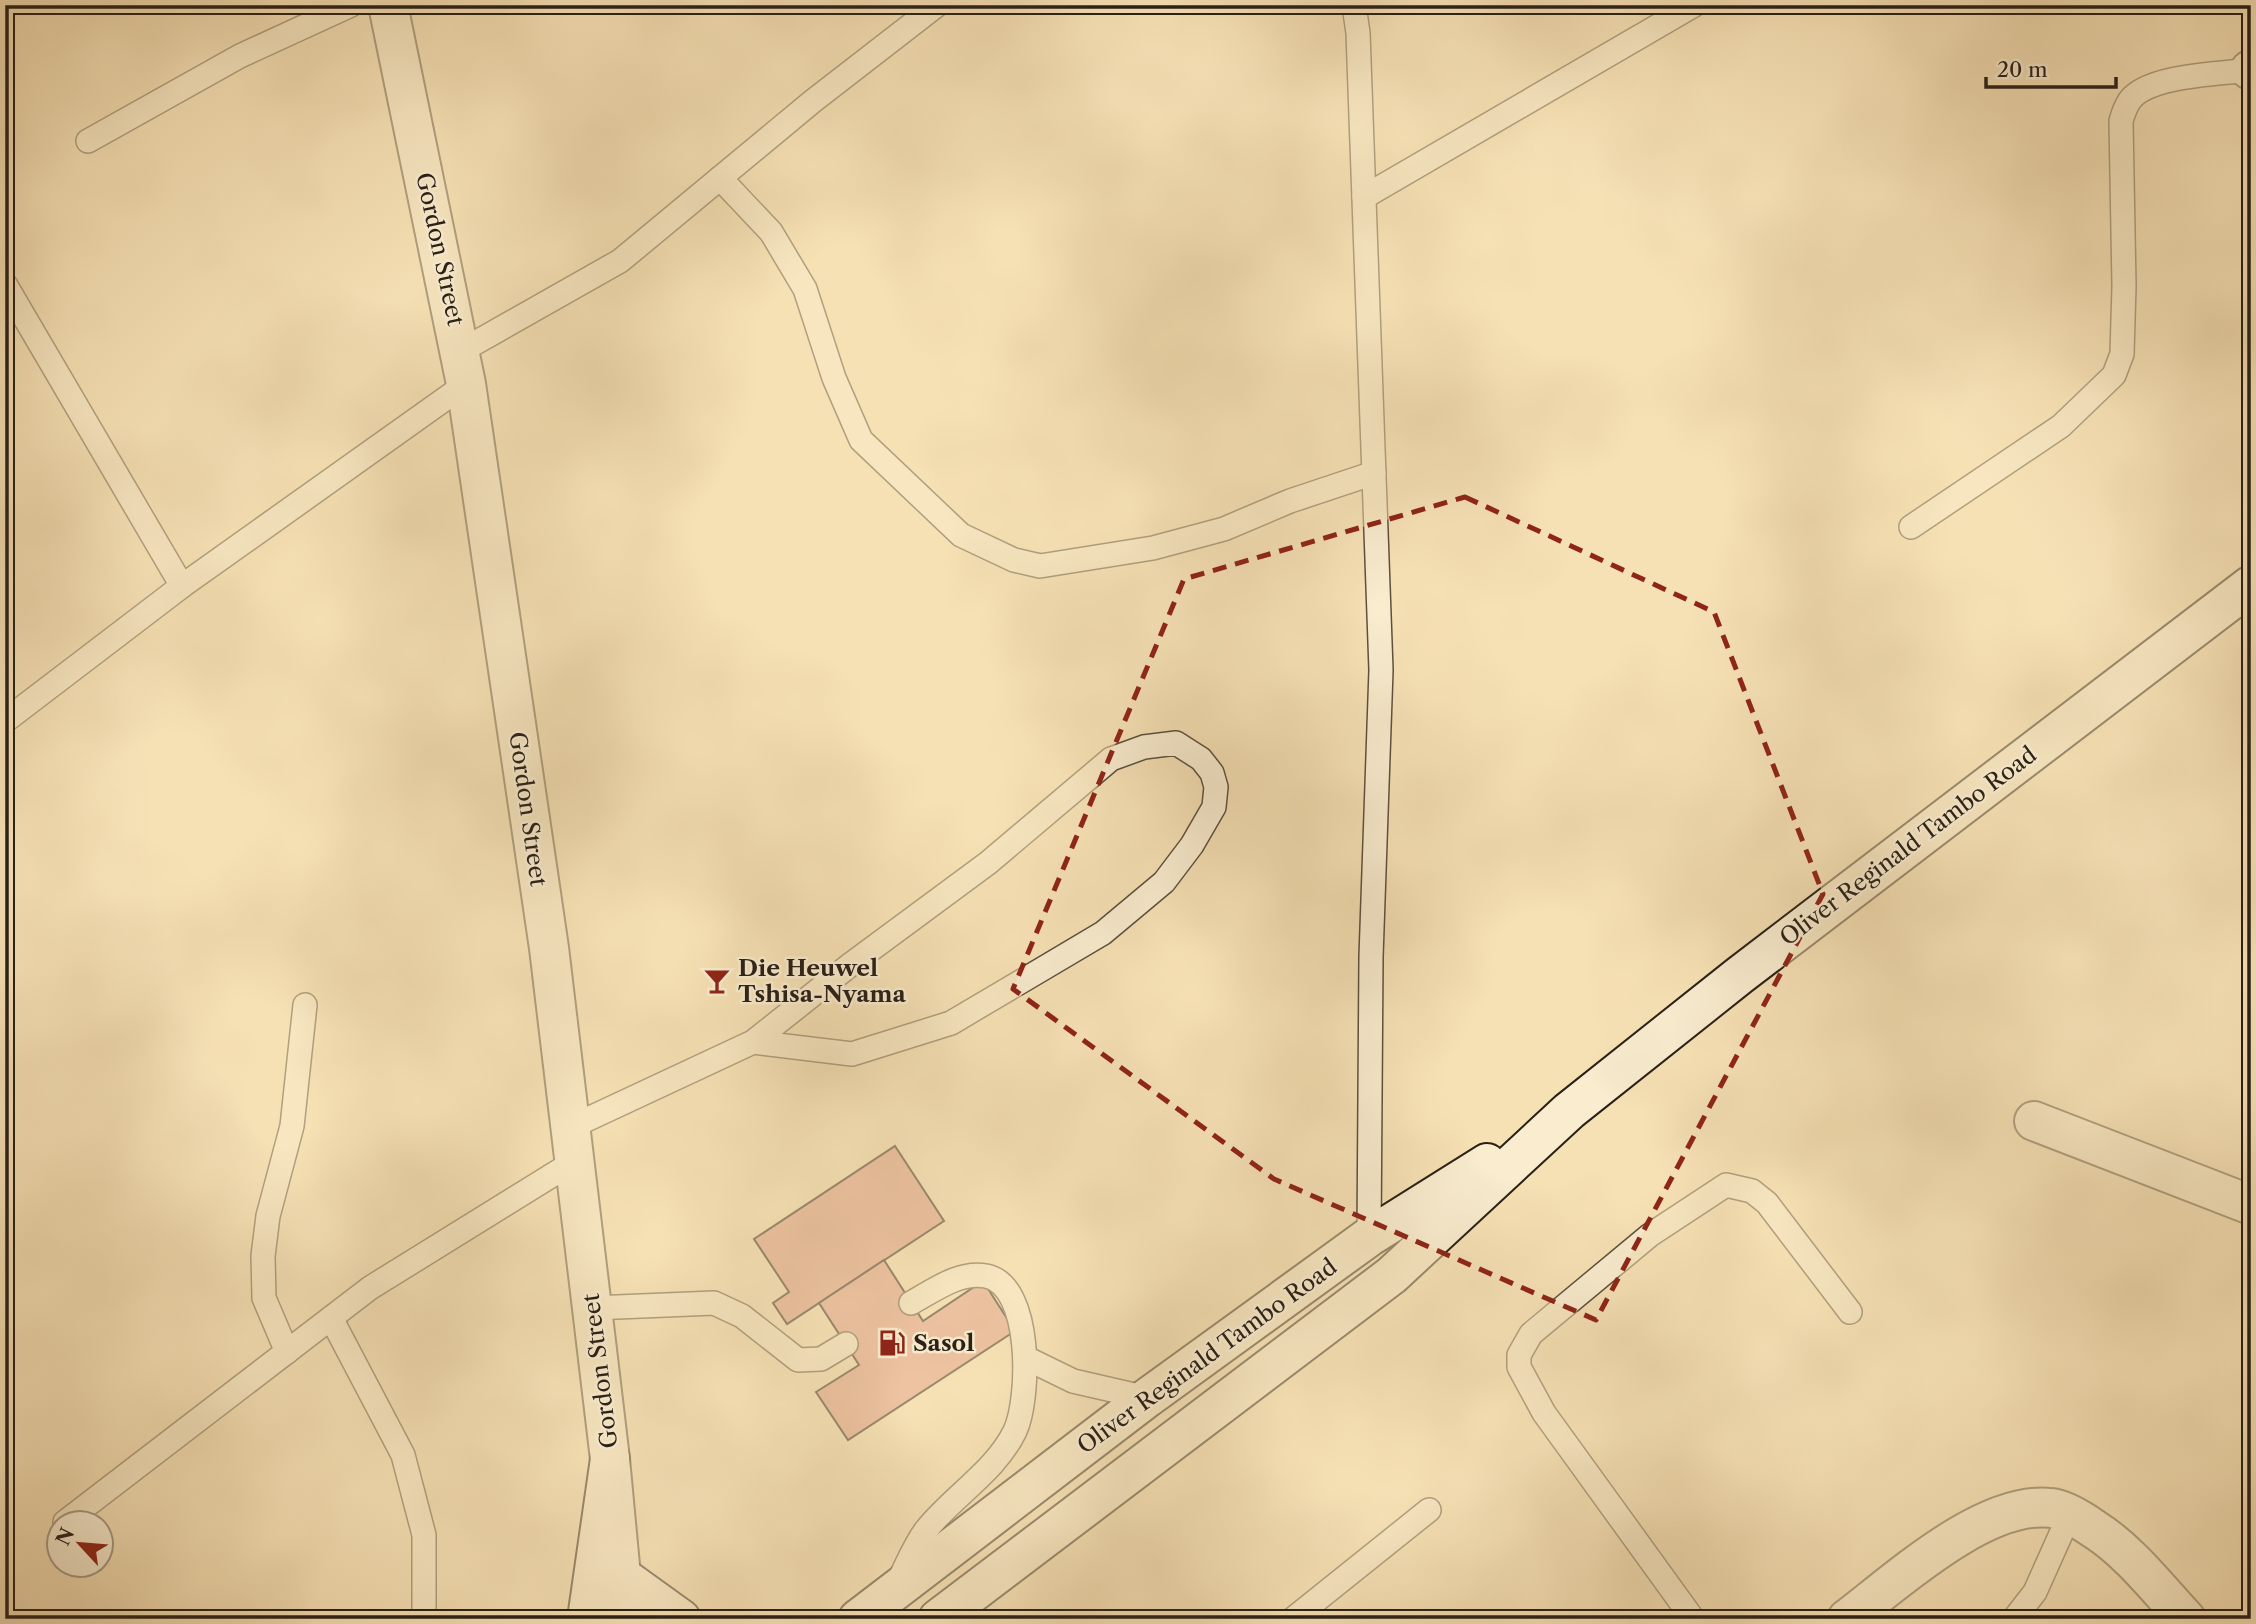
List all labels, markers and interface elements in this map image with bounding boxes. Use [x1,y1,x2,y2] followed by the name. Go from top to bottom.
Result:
[1986,46,2116,90] scale bar
[1997,57,2048,82] text: 20 m
[410,170,470,328] street label: Gordon Street
[503,730,553,888] street label: Gordon Street
[1774,740,2042,952] street label: Oliver Reginald Tambo Road
[738,954,906,1008] place label: Die Heuwel Tshisa-Nyama
[702,966,732,996] bar icon: Die Heuwel Tshisa-Nyama
[1072,1252,1342,1460] street label: Oliver Reginald Tambo Road
[577,1292,623,1450] street label: Gordon Street
[877,1328,907,1358] fuel station icon: Sasol
[913,1329,974,1357] place label: Sasol
[46,1508,116,1578] north arrow
[51,1524,79,1549] text: N

